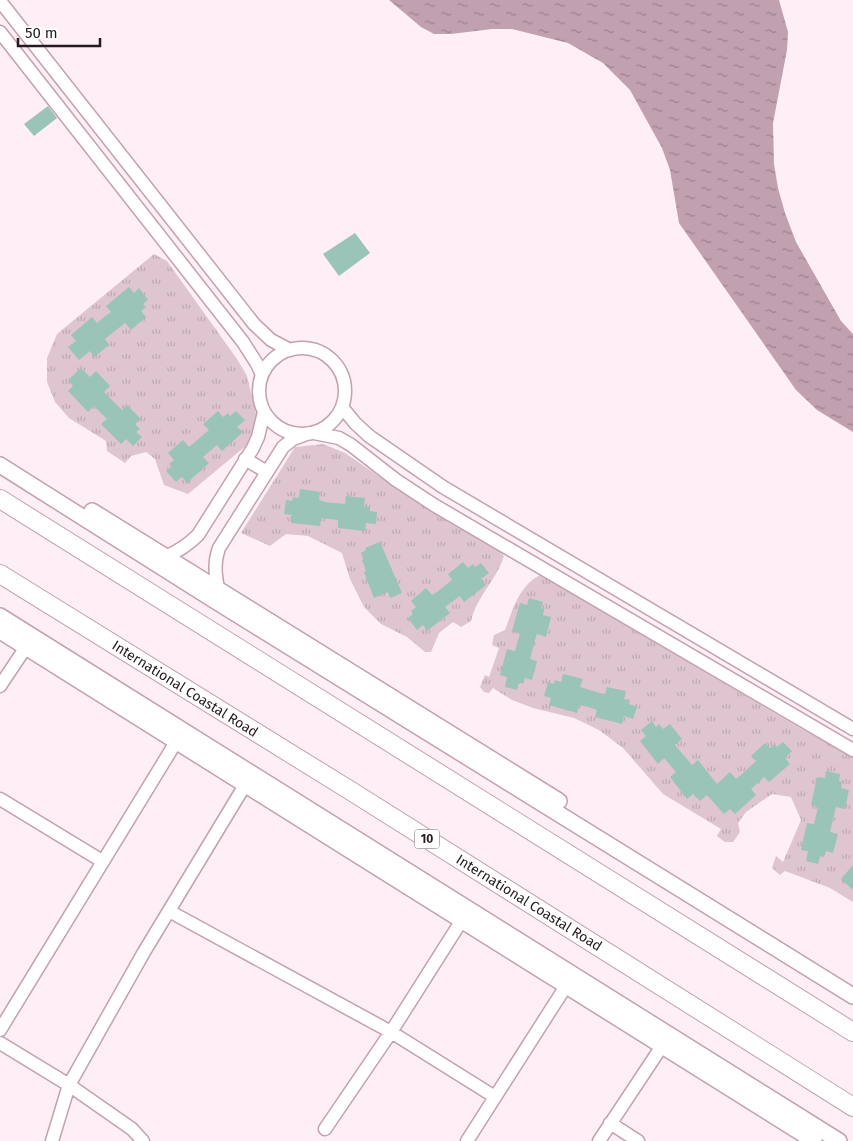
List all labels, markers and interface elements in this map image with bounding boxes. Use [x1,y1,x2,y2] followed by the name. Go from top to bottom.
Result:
[18,15,100,47] scale bar
[25,24,58,42] text: 50 m
[109,637,261,741] street label: International Coastal Road
[414,830,440,849] road number: 10
[453,851,605,955] street label: International Coastal Road

